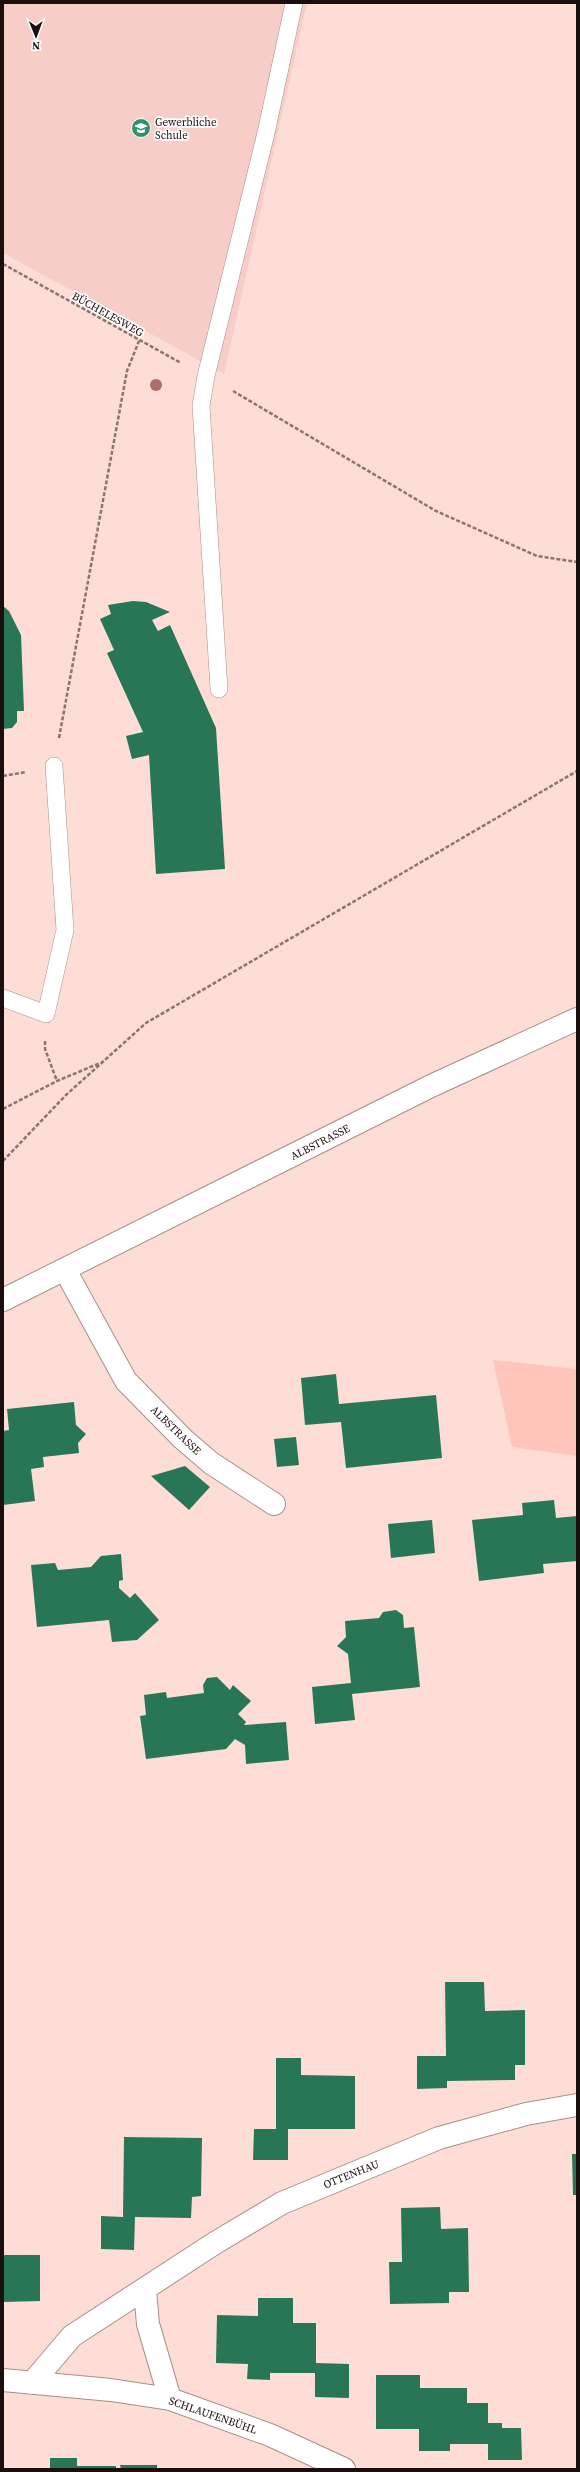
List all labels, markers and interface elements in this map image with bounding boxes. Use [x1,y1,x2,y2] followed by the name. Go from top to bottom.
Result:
[16,16,56,56] north arrow
[32,38,40,53] text: N
[155,115,217,143] place label: Gewerbliche Schule
[130,117,152,139] school or university icon: Gewerbliche Schule
[69,288,147,341] street label: BÜCHELESWEG
[288,1121,353,1164] street label: ALBSTRASSE
[147,1402,204,1459] street label: ALBSTRASSE
[321,2156,381,2192] street label: OTTENHAU
[167,2392,260,2438] street label: SCHLAUFENBÜHL

